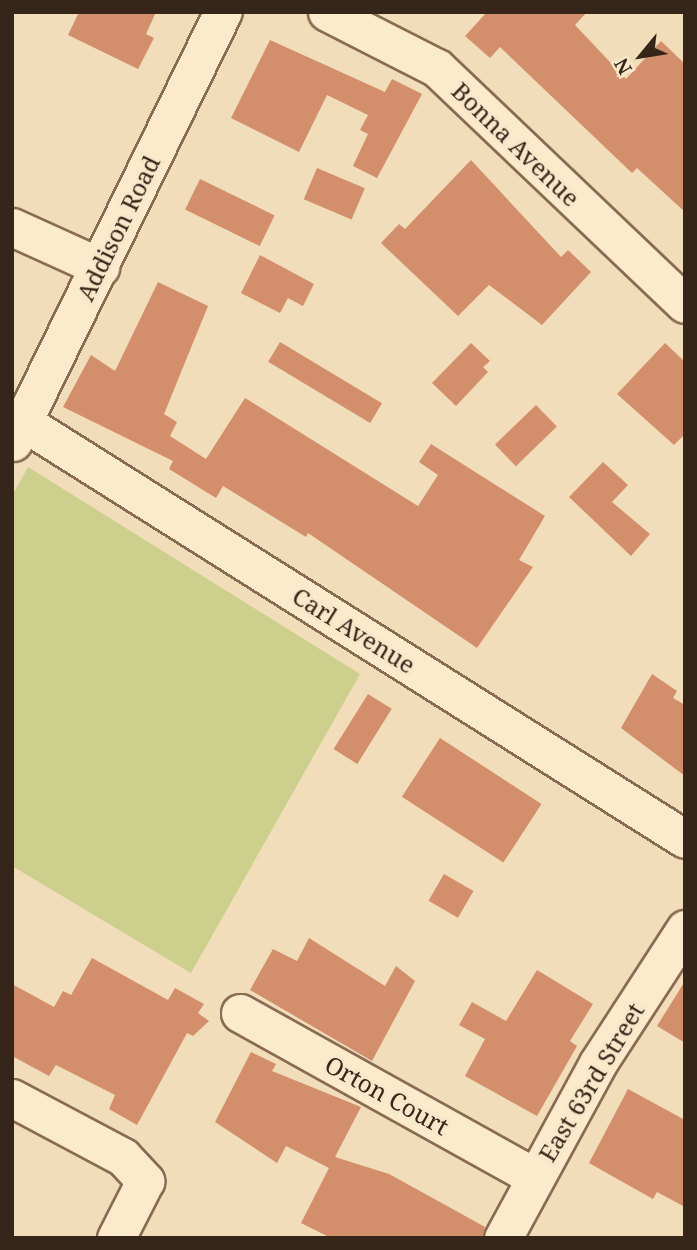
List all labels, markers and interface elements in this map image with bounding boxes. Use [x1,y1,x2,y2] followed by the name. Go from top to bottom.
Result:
[606,21,676,91] north arrow
[608,54,638,79] text: N
[446,76,586,212] street label: Bonna Avenue
[70,151,166,305] street label: Addison Road
[287,581,421,679] street label: Carl Avenue
[532,997,650,1167] street label: East 63rd Street
[320,1049,454,1141] street label: Orton Court

